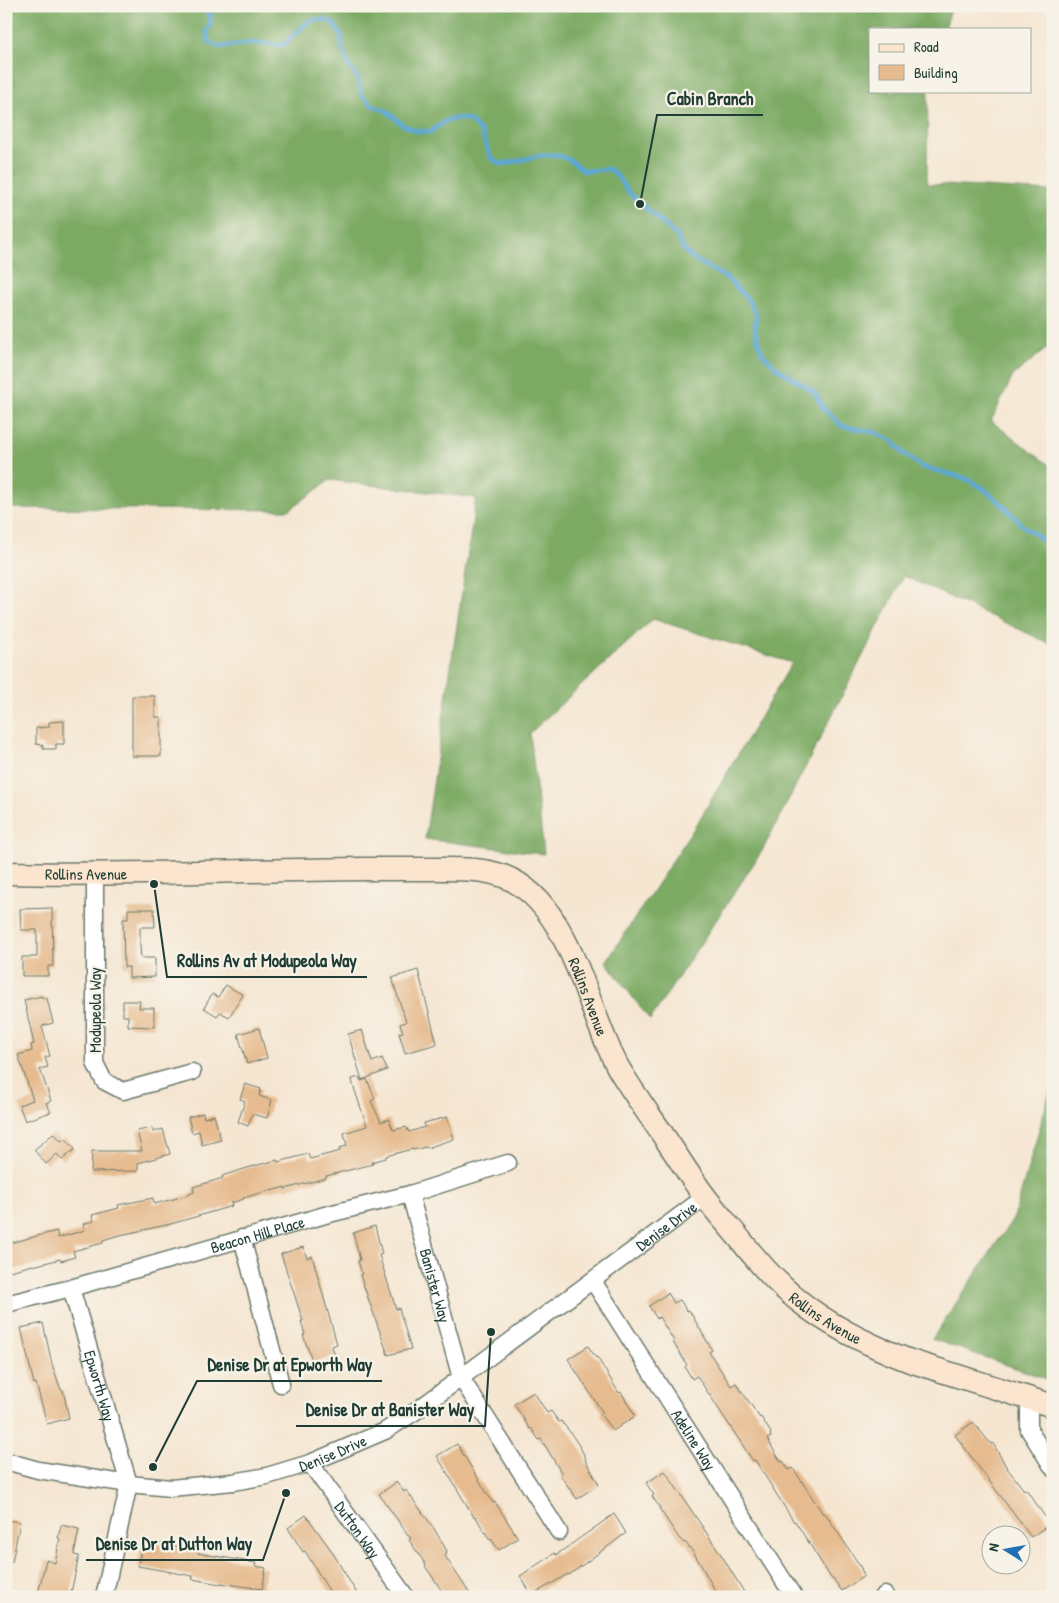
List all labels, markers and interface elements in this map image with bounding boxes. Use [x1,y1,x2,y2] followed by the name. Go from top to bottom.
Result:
[869,28,1032,92] legend
[914,36,939,57] text: Road
[914,62,958,83] text: Building
[657,82,763,115] callout: Cabin Branch
[667,86,754,111] text: Cabin Branch
[45,862,128,885] street label: Rollins Avenue
[167,944,367,977] callout: Rollins Av at Modupeola Way
[177,948,357,974] text: Rollins Av at Modupeola Way
[563,954,614,1040] street label: Rollins Avenue
[84,967,106,1053] street label: Modupeola Way
[631,1195,702,1256] street label: Denise Drive
[208,1210,308,1258] street label: Beacon Hill Place
[415,1246,456,1325] street label: Banister Way
[785,1287,866,1350] street label: Rollins Avenue
[79,1348,121,1424] street label: Epworth Way
[197,1348,382,1381] callout: Denise Dr at Epworth Way
[208,1352,373,1378] text: Denise Dr at Epworth Way
[296,1393,485,1426] callout: Denise Dr at Banister Way
[306,1397,475,1423] text: Denise Dr at Banister Way
[666,1405,722,1475] street label: Adeline Way
[296,1429,370,1477] street label: Denise Drive
[330,1497,386,1563] street label: Dutton Way
[982,1526,1032,1576] north arrow
[86,1527,263,1560] callout: Denise Dr at Dutton Way
[96,1531,253,1557] text: Denise Dr at Dutton Way
[983,1541,1003,1553] text: N

